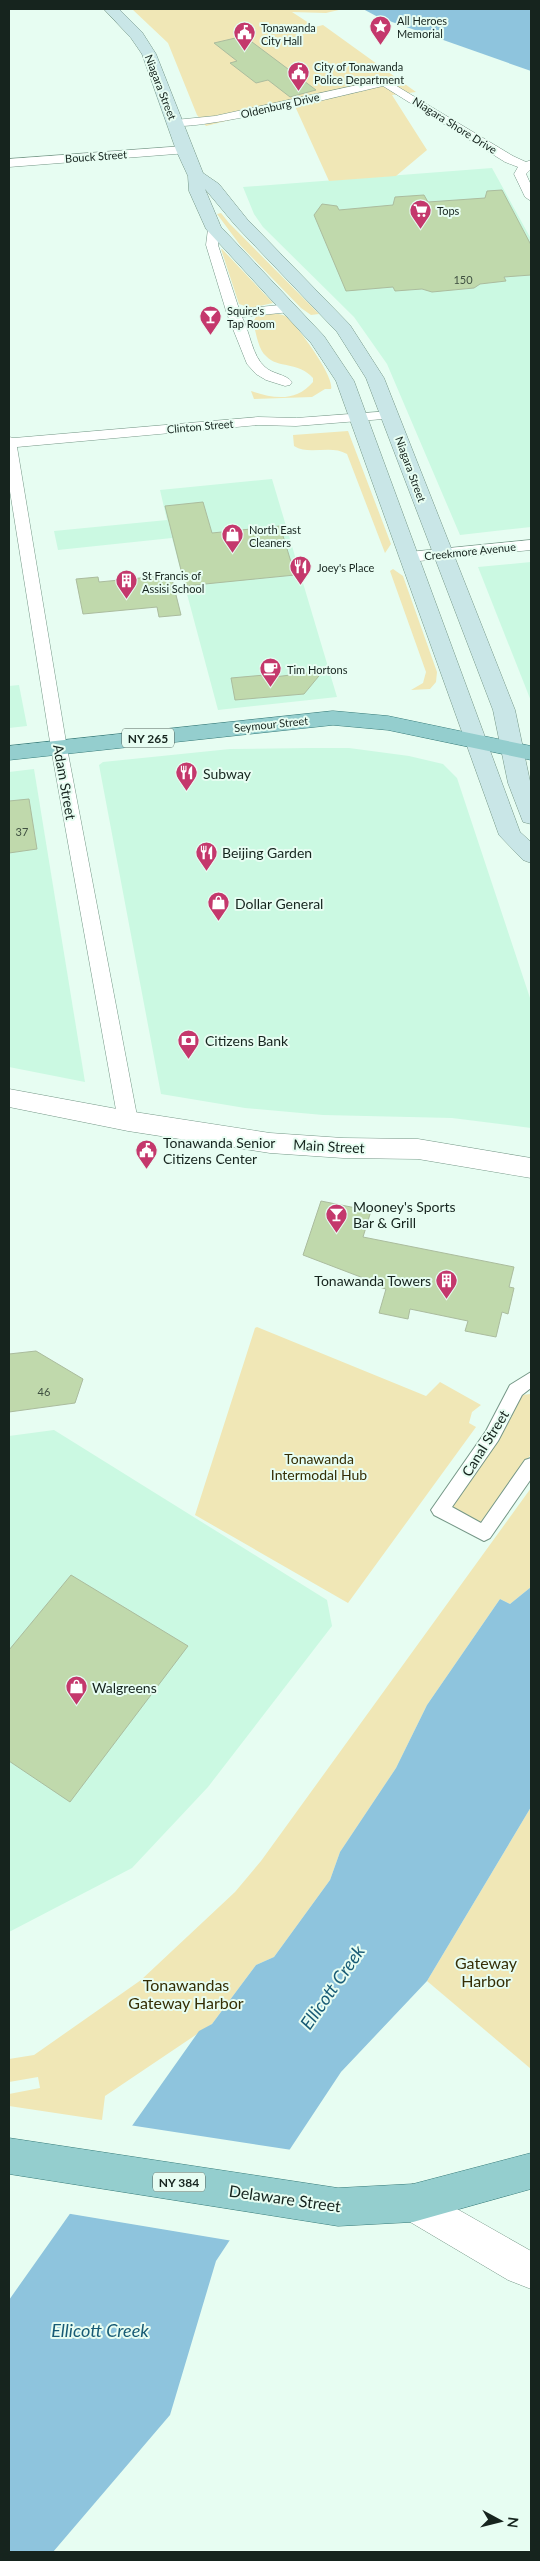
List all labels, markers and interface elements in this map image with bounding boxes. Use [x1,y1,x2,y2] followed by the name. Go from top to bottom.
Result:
[369,14,393,45] place icon: All Heroes Memorial
[397,14,447,40] place label: All Heroes Memorial
[233,21,257,52] public building icon: Tonawanda City Hall
[261,21,316,47] place label: Tonawanda City Hall
[143,53,179,121] street label: Niagara Street
[286,60,310,91] public building icon: City of Tonawanda Police Department
[314,60,404,86] place label: City of Tonawanda Police Department
[239,90,321,120] street label: Oldenburg Drive
[411,94,500,156] street label: Niagara Shore Drive
[65,147,127,165] street label: Bouck Street
[409,198,433,229] supermarket icon: Tops
[437,204,460,217] place label: Tops
[453,273,473,286] house number: 150
[199,304,223,335] bar icon: Squire's Tap Room
[227,304,275,330] place label: Squire's Tap Room
[166,417,234,435] street label: Clinton Street
[393,434,429,504] street label: Niagara Street
[221,523,245,554] shop icon: North East Cleaners
[249,523,301,549] place label: North East Cleaners
[424,540,517,562] street label: Creekmore Avenue
[289,555,313,586] restaurant icon: Joey's Place
[317,561,375,574] place label: Joey's Place
[114,569,138,600] building icon: St Francis of Assisi School
[142,569,204,595] place label: St Francis of Assisi School
[259,657,283,688] cafe icon: Tim Hortons
[287,663,348,676] place label: Tim Hortons
[233,714,309,734] street label: Seymour Street
[122,728,174,748] road number: NY 265
[50,743,80,821] street label: Adam Street
[175,761,199,792] restaurant icon: Subway
[203,765,252,782] place label: Subway
[16,825,28,838] house number: 37
[194,840,218,871] restaurant icon: Beijing Garden
[222,844,312,861] place label: Beijing Garden
[207,891,231,922] shop icon: Dollar General
[235,895,323,912] place label: Dollar General
[177,1028,201,1059] bank icon: Citizens Bank
[205,1032,289,1049] place label: Citizens Bank
[163,1134,275,1167] place label: Tonawanda Senior Citizens Center
[293,1136,365,1156] street label: Main Street
[135,1138,159,1169] public building icon: Tonawanda Senior Citizens Center
[353,1198,456,1231] place label: Mooney's Sports Bar & Grill
[325,1202,349,1233] bar icon: Mooney's Sports Bar & Grill
[435,1268,459,1299] building icon: Tonawanda Towers
[314,1272,431,1289] place label: Tonawanda Towers
[38,1385,50,1398] house number: 46
[458,1407,512,1479] street label: Canal Street
[271,1450,367,1483] park label: Tonawanda Intermodal Hub
[64,1675,88,1706] shop icon: Walgreens
[92,1679,157,1696] place label: Walgreens
[295,1940,369,2033] water label: Ellicott Creek
[455,1953,518,1990] park label: Gateway Harbor
[128,1975,244,2012] park label: Tonawandas Gateway Harbor
[153,2172,205,2192] road number: NY 384
[228,2181,342,2215] street label: Delaware Street
[51,2319,149,2341] water label: Ellicott Creek
[475,2496,525,2546] north arrow
[504,2516,522,2529] text: N

